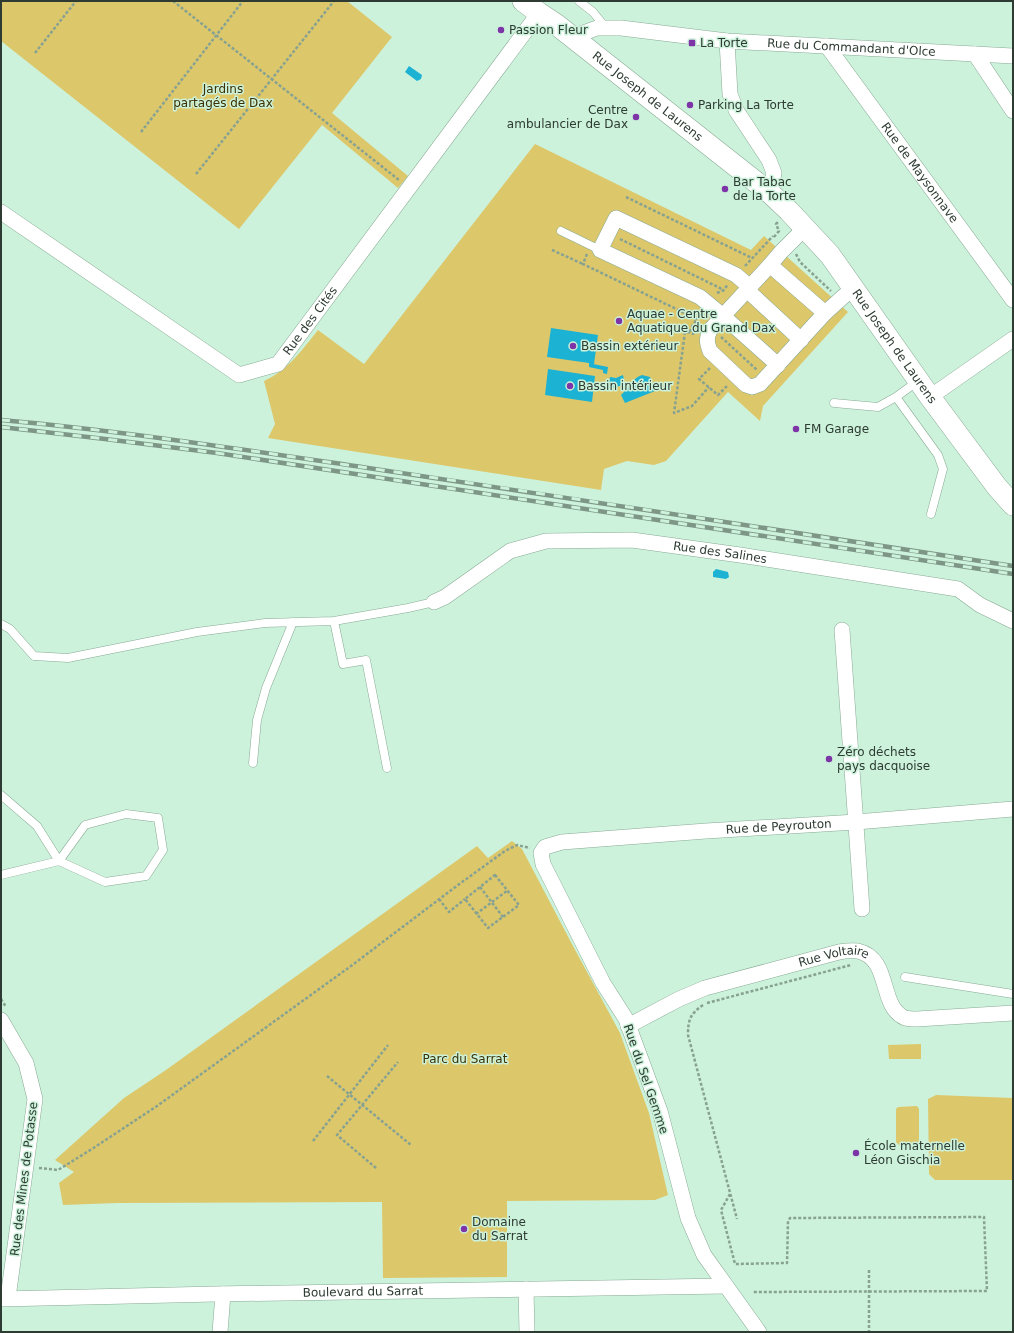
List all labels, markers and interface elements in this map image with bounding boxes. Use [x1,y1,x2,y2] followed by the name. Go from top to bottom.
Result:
[509,23,588,37] place label: Passion Fleur
[496,25,506,35] marker: Passion Fleur
[700,36,748,50] place label: La Torte
[767,36,936,59] street label: Rue du Commandant d'Olce
[687,38,697,48] marker: La Torte
[590,49,706,144] street label: Rue Joseph de Laurens
[173,82,273,110] park label: Jardins partagés de Dax
[698,98,794,112] place label: Parking La Torte
[685,100,695,110] marker: Parking La Torte
[507,103,628,131] place label: Centre ambulancier de Dax
[631,112,641,122] marker: Centre ambulancier de Dax
[878,120,961,226] street label: Rue de Maysonnave
[733,175,796,203] place label: Bar Tabac de la Torte
[720,184,730,194] marker: Bar Tabac de la Torte
[280,284,340,358] street label: Rue des Cités
[849,286,939,406] street label: Rue Joseph de Laurens
[627,307,775,335] place label: Aquae - Centre Aquatique du Grand Dax
[614,316,624,326] marker: Aquae - Centre Aquatique du Grand Dax
[581,339,678,353] place label: Bassin extérieur
[568,341,578,351] marker: Bassin extérieur
[578,379,672,393] place label: Bassin intérieur
[565,381,575,391] marker: Bassin intérieur
[804,422,869,436] place label: FM Garage
[791,424,801,434] marker: FM Garage
[672,539,768,566] street label: Rue des Salines
[837,745,930,773] place label: Zéro déchets pays dacquoise
[824,754,834,764] marker: Zéro déchets pays dacquoise
[725,816,832,837] street label: Rue de Peyrouton
[797,943,872,970] street label: Rue Voltaire
[621,1022,671,1136] street label: Rue du Sel Gemme
[423,1052,508,1066] park label: Parc du Sarrat
[8,1101,40,1257] street label: Rue des Mines de Potasse
[864,1138,965,1167] place label: École maternelle Léon Gischia
[851,1148,861,1158] marker: École maternelle Léon Gischia
[472,1215,528,1243] place label: Domaine du Sarrat
[459,1224,469,1234] marker: Domaine du Sarrat
[303,1284,423,1300] street label: Boulevard du Sarrat

